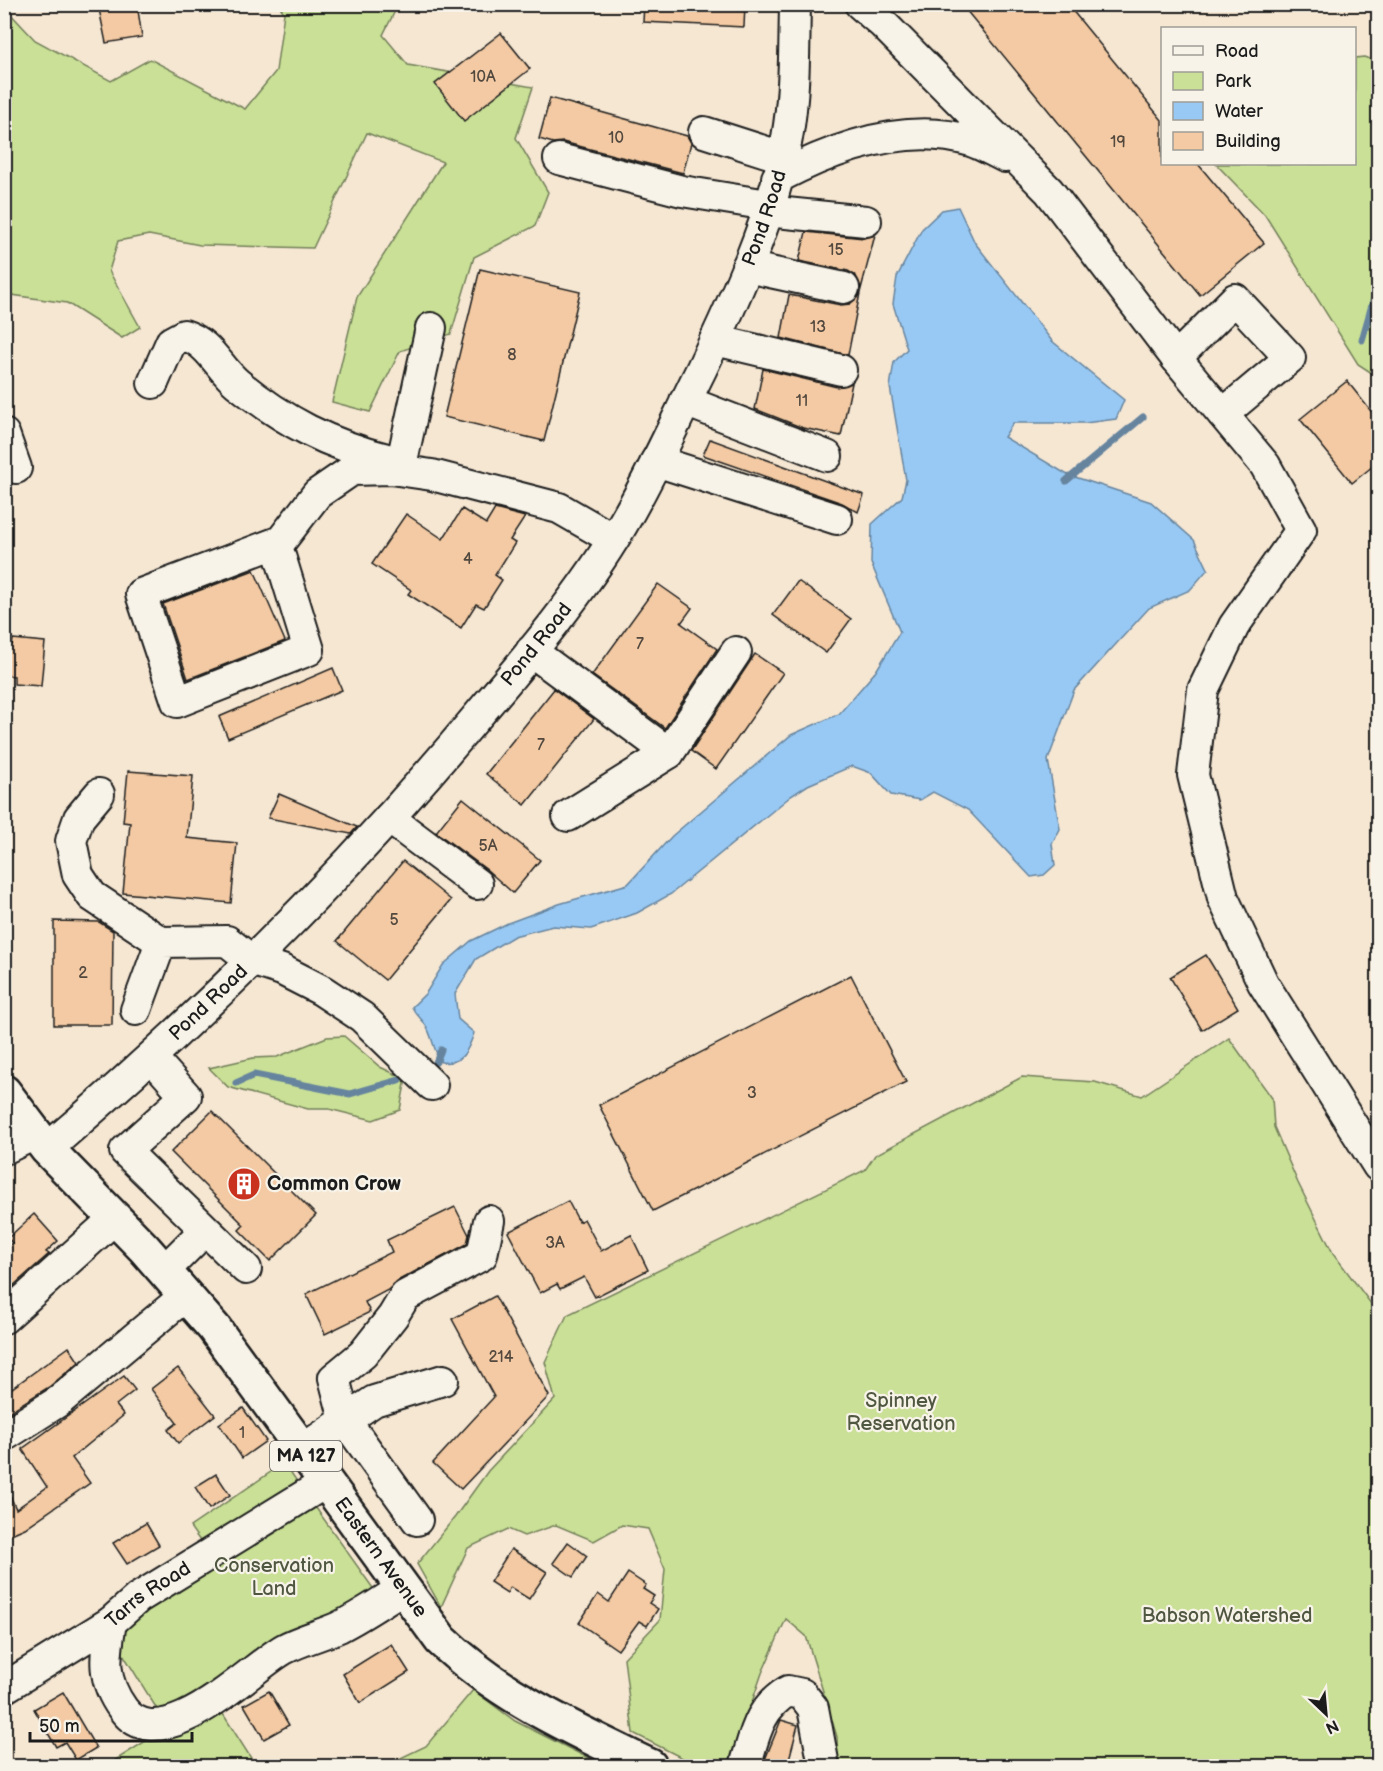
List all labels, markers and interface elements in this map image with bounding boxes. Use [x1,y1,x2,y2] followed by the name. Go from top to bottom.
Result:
[1161,27,1356,165] legend
[1215,41,1259,62] text: Road
[470,68,496,87] house number: 10A
[1215,71,1251,92] text: Park
[1215,101,1263,122] text: Water
[608,129,624,148] house number: 10
[1215,131,1281,152] text: Building
[1110,133,1126,152] house number: 19
[737,168,792,270] street label: Pond Road
[828,241,844,260] house number: 15
[810,318,826,337] house number: 13
[507,346,517,365] house number: 8
[796,392,808,411] house number: 11
[463,550,473,569] house number: 4
[496,598,577,691] street label: Pond Road
[636,635,644,654] house number: 7
[537,736,545,755] house number: 7
[479,837,498,856] house number: 5A
[389,911,399,930] house number: 5
[164,960,253,1046] street label: Pond Road
[78,964,88,983] house number: 2
[747,1084,757,1103] house number: 3
[226,1166,262,1202] building icon: Common Crow
[267,1172,401,1196] place label: Common Crow
[545,1234,565,1253] house number: 3A
[488,1348,514,1367] house number: 214
[846,1389,956,1436] park label: Spinney Reservation
[239,1424,245,1443] house number: 1
[270,1441,342,1471] road number: MA 127
[329,1493,433,1622] street label: Eastern Avenue
[214,1554,334,1601] park label: Conservation Land
[100,1556,195,1633] street label: Tarrs Road
[1142,1604,1312,1628] park label: Babson Watershed
[1296,1684,1356,1744] north arrow
[30,1705,192,1743] scale bar
[1322,1715,1341,1737] text: N
[39,1716,80,1737] text: 50 m

